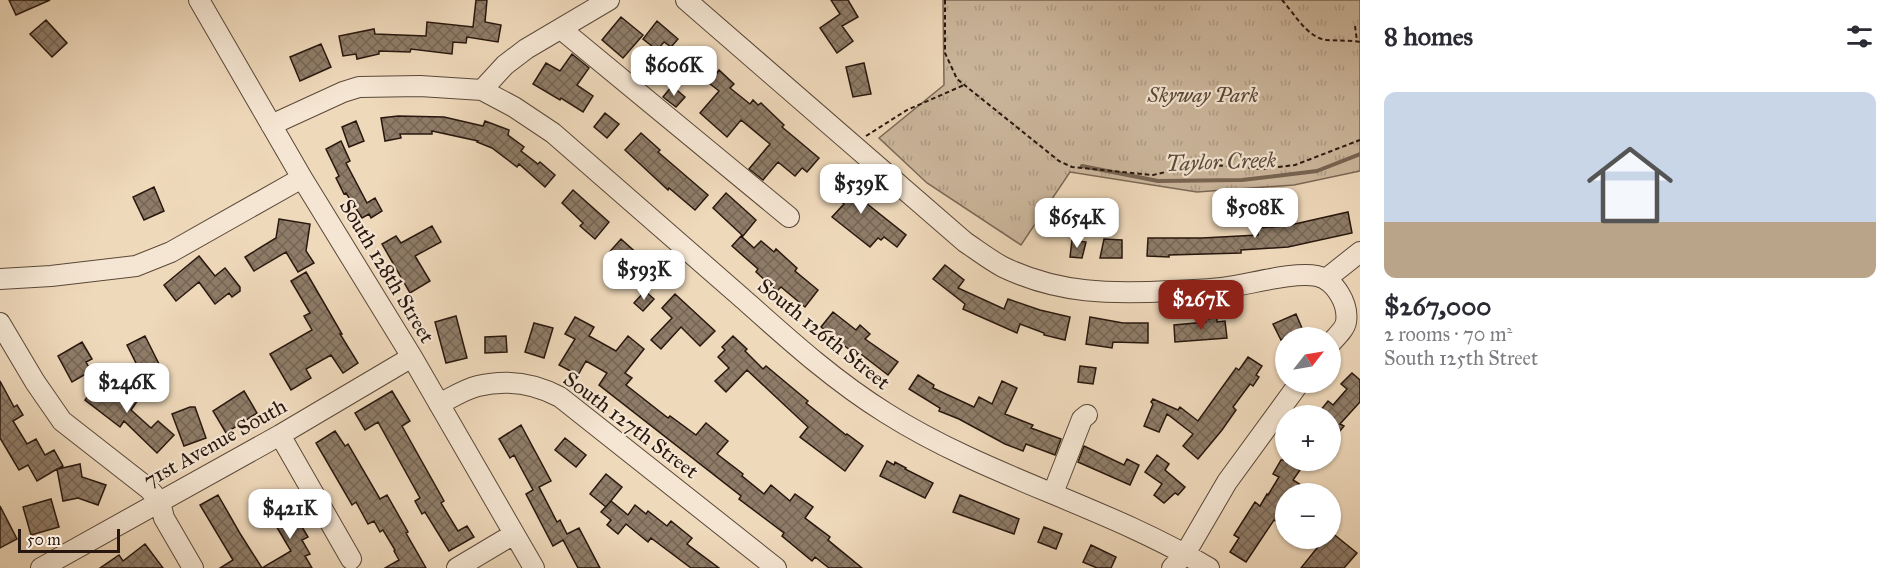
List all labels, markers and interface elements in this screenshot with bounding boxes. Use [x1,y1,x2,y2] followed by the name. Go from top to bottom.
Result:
[1384,20,1473,52] text: 8 homes
[1843,20,1876,53] icon: filters
[632,46,716,97] pin: $606K
[645,53,703,77] text: $606K
[1147,82,1259,108] park label: Skyway Park
[1576,131,1684,239] icon: home
[1165,146,1277,177] water label: Taylor Creek
[819,164,903,215] pin: $539K
[834,171,888,195] text: $539K
[1213,188,1297,239] pin: $508K
[334,194,440,348] street label: South 128th Street
[1226,195,1284,219] text: $508K
[1035,198,1119,249] pin: $654K
[1049,205,1105,229] text: $654K
[602,250,686,301] pin: $593K
[617,257,671,281] text: $593K
[753,273,896,396] street label: South 126th Street
[1159,280,1243,331] pin: $267K
[1173,287,1229,311] text: $267K
[1384,290,1491,322] text: $267,000
[1384,322,1512,346] text: 2 rooms · 70 m²
[1275,327,1341,393] north arrow
[1275,327,1341,549] map controls
[1384,346,1538,370] text: South 125th Street
[85,363,169,414] pin: $246K
[558,366,704,485] street label: South 127th Street
[98,370,156,394] text: $246K
[139,393,291,493] street label: 71st Avenue South
[1275,405,1341,471] button: +
[1275,483,1341,549] button: −
[248,489,332,540] pin: $421K
[262,496,318,520] text: $421K
[18,526,120,554] scale bar
[27,530,61,549] text: 50 m

